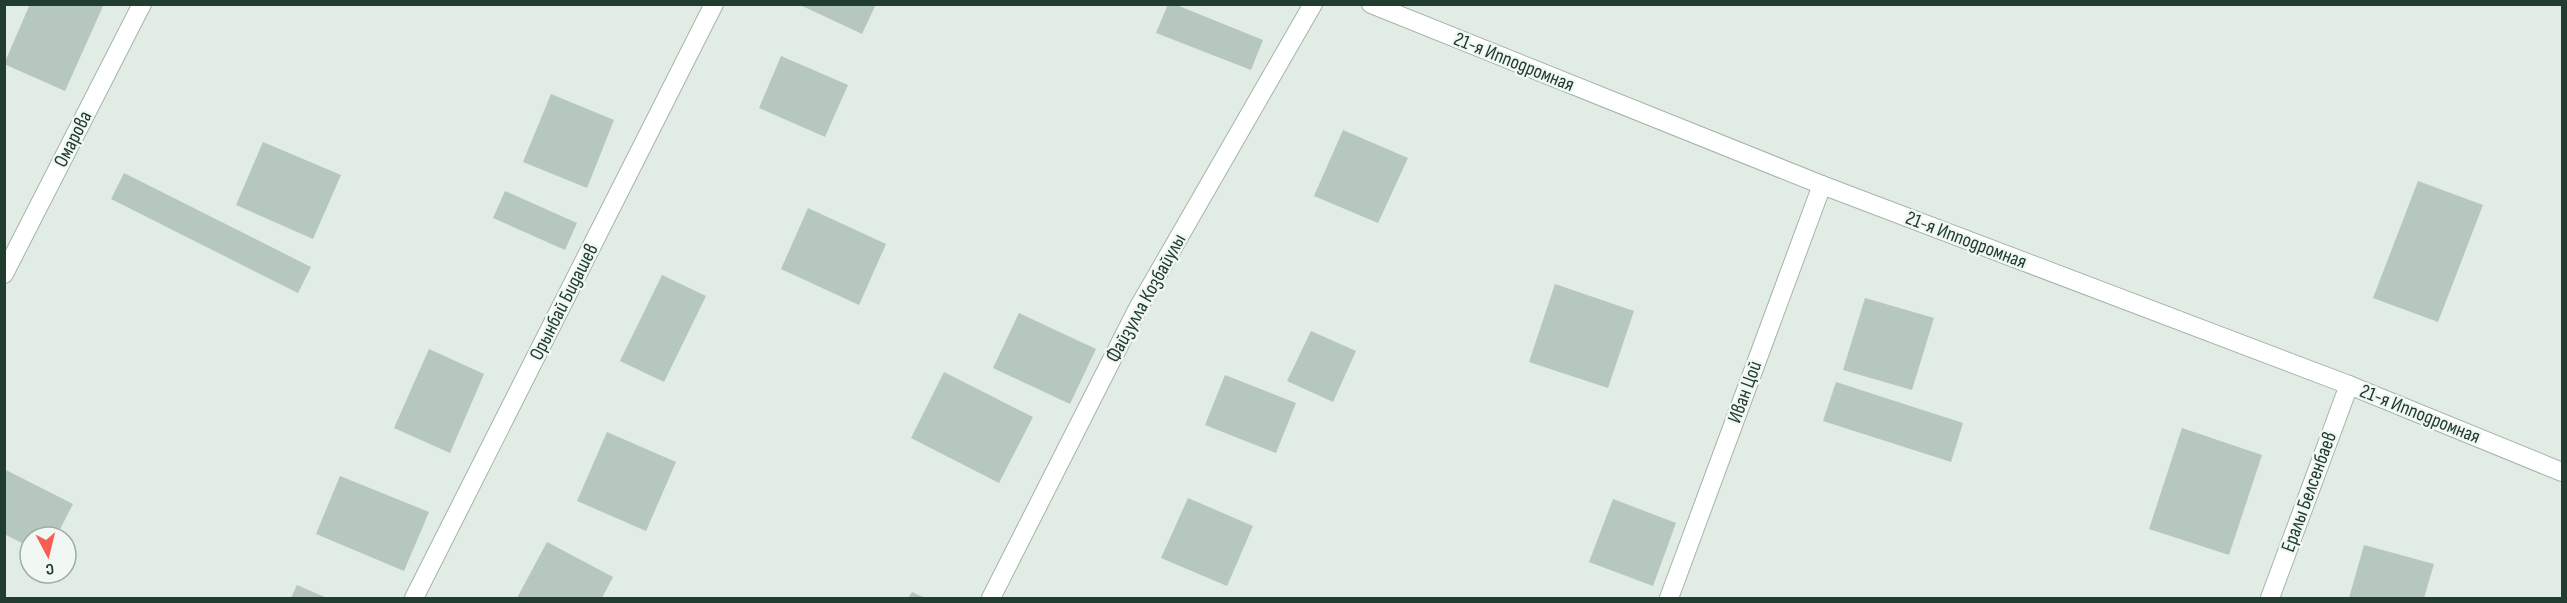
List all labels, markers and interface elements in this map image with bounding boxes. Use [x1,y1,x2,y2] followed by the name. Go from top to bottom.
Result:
[1450,27,1578,97] street label: 21-я Ипподромная
[49,107,97,171] street label: Омарова
[1902,206,2030,274] street label: 21-я Ипподромная
[1101,229,1191,367] street label: Файзулла Козбайулы
[524,240,604,364] street label: Орынбай Бидашев
[1723,358,1767,426] street label: Иван Цой
[2356,379,2484,449] street label: 21-я Ипподромная
[2276,429,2342,555] street label: Ералы Белсенбаев
[18,525,78,585] north arrow
[44,558,55,578] text: С

